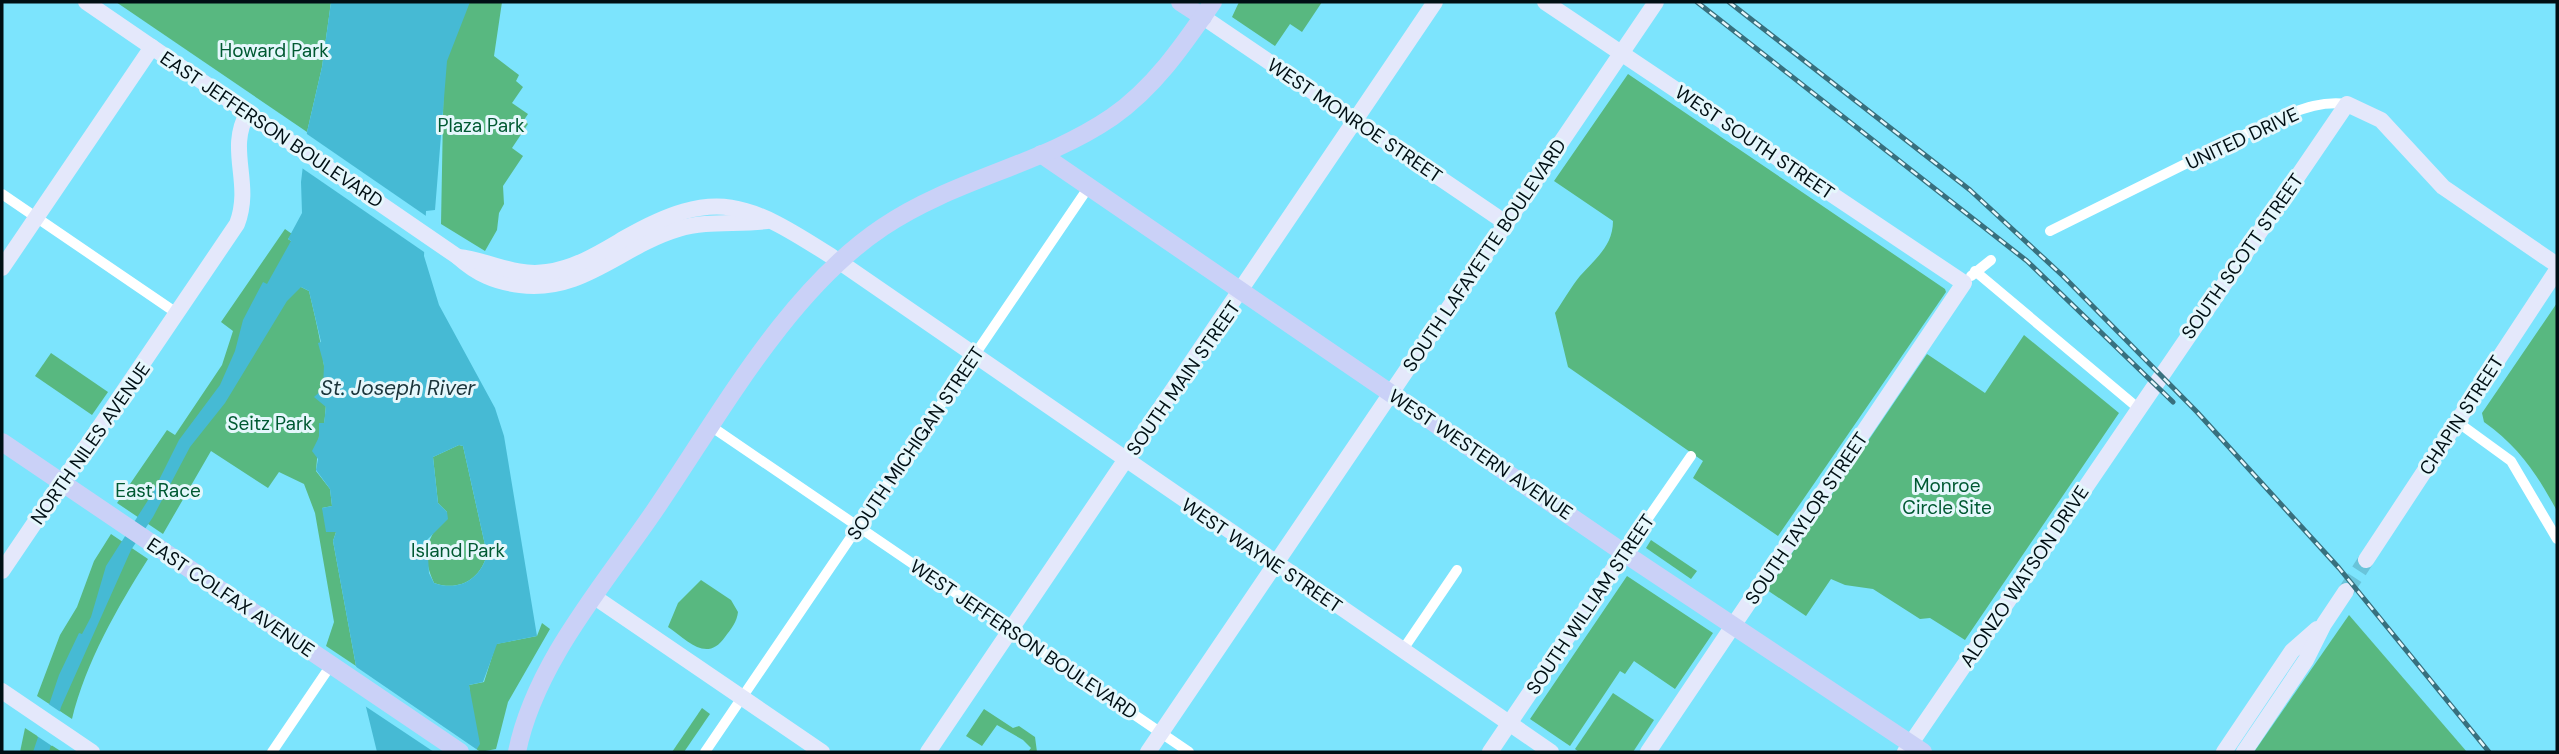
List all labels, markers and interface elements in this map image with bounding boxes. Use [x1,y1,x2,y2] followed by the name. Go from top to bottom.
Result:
[219,38,329,63] park label: Howard Park
[156,45,388,213] street label: EAST JEFFERSON BOULEVARD
[1262,52,1447,189] street label: WEST MONROE STREET
[1670,80,1840,205] street label: WEST SOUTH STREET
[2182,101,2303,176] street label: UNITED DRIVE
[437,113,525,138] park label: Plaza Park
[1397,134,1572,376] street label: SOUTH LAFAYETTE BOULEVARD
[2176,168,2309,344] street label: SOUTH SCOTT STREET
[1121,296,1246,460] street label: SOUTH MAIN STREET
[841,341,990,545] street label: SOUTH MICHIGAN STREET
[2413,350,2510,480] street label: CHAPIN STREET
[25,357,156,529] street label: NORTH NILES AVENUE
[321,374,477,402] water label: St. Joseph River
[1384,383,1578,525] street label: WEST WESTERN AVENUE
[227,411,313,436] park label: Seitz Park
[1739,427,1874,609] street label: SOUTH TAYLOR STREET
[1902,473,1992,520] park label: Monroe Circle Site
[115,478,201,503] park label: East Race
[1954,481,2094,672] street label: ALONZO WATSON DRIVE
[1177,492,1347,619] street label: WEST WAYNE STREET
[1521,509,1660,699] street label: SOUTH WILLIAM STREET
[142,532,319,663] street label: EAST COLFAX AVENUE
[411,538,505,563] park label: Island Park
[905,554,1142,725] street label: WEST JEFFERSON BOULEVARD

